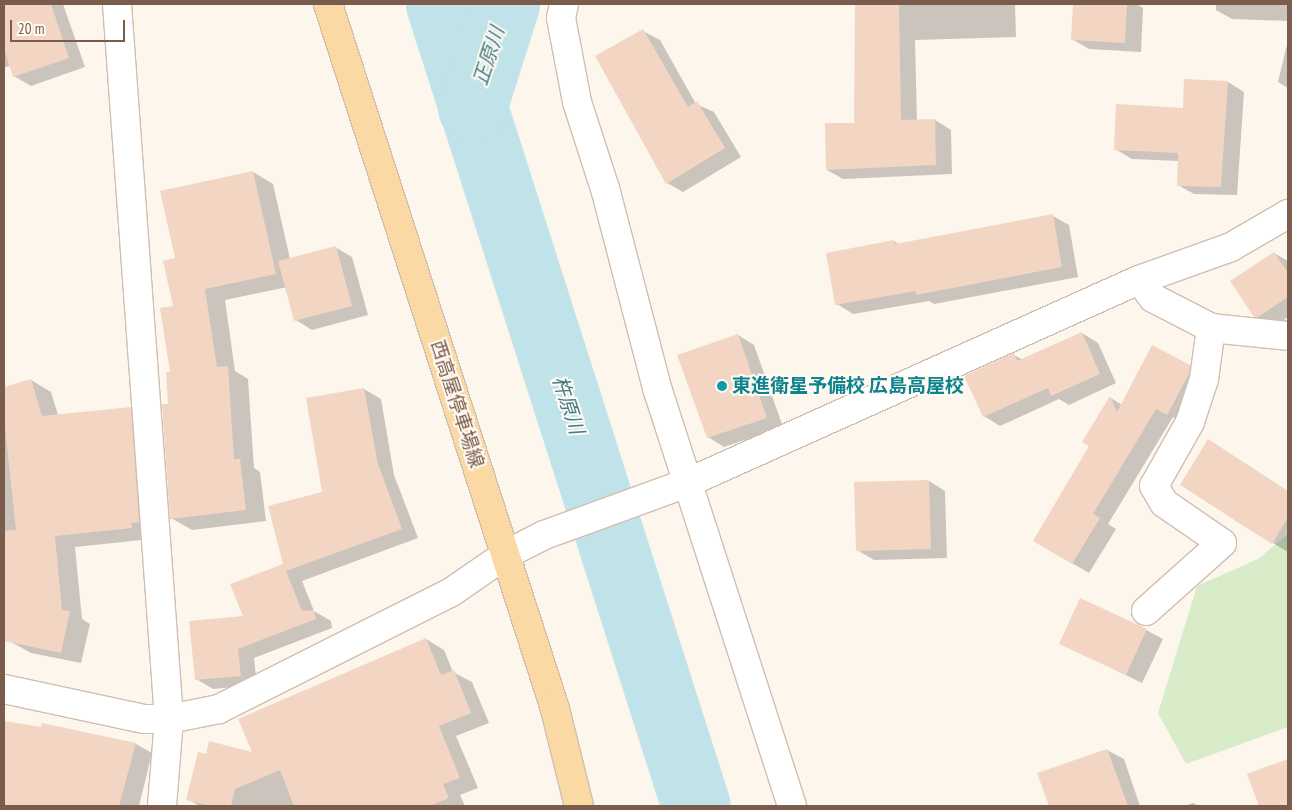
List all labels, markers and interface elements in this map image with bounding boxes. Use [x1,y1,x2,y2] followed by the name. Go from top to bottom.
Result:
[12,10,128,42] scale bar
[18,19,44,38] text: 20 m
[468,24,510,88] water label: 正原川
[426,337,488,471] street label: 西高屋停車場線
[547,373,589,437] water label: 杵原川
[732,375,964,397] place label: 東進衛星予備校 広島高屋校
[716,380,728,392] marker: 東進衛星予備校 広島高屋校

